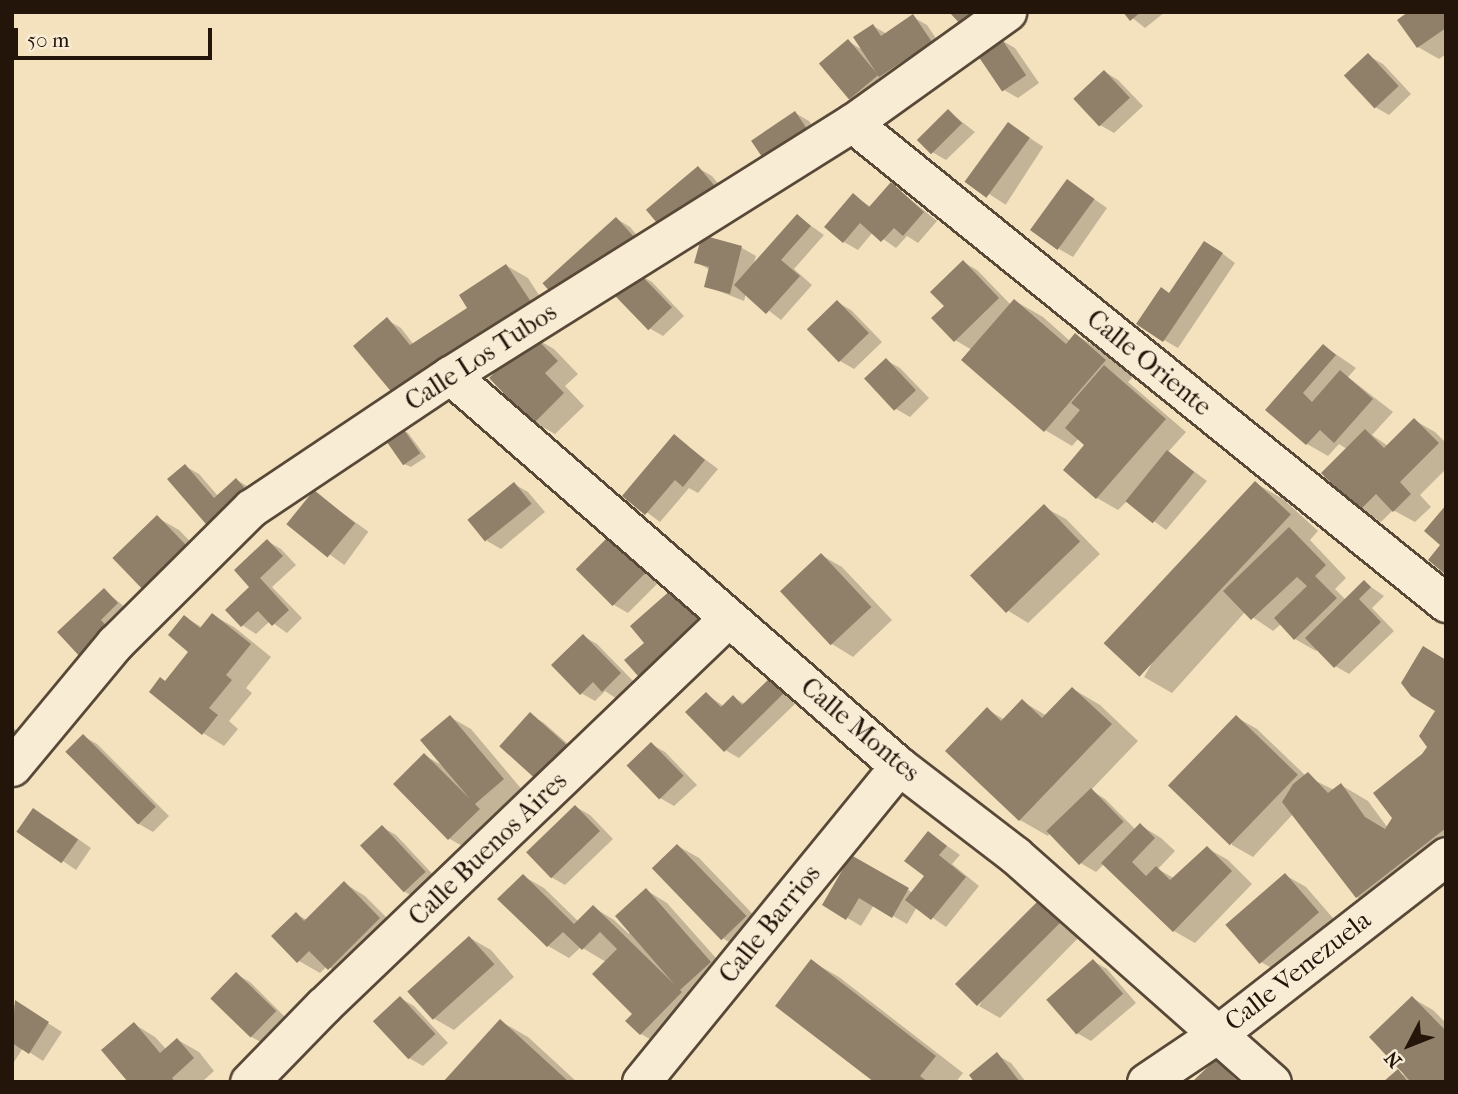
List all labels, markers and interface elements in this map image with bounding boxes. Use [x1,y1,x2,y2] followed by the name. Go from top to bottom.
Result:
[18,14,215,58] scale bar
[27,28,70,52] text: 50 m
[399,296,563,418] street label: Calle Los Tubos
[1080,303,1218,423] street label: Calle Oriente
[794,671,926,789] street label: Calle Montes
[402,766,574,932] street label: Calle Buenos Aires
[713,858,827,990] street label: Calle Barrios
[1219,904,1377,1038] street label: Calle Venezuela
[1374,1010,1444,1080] north arrow
[1380,1046,1406,1072] text: N

